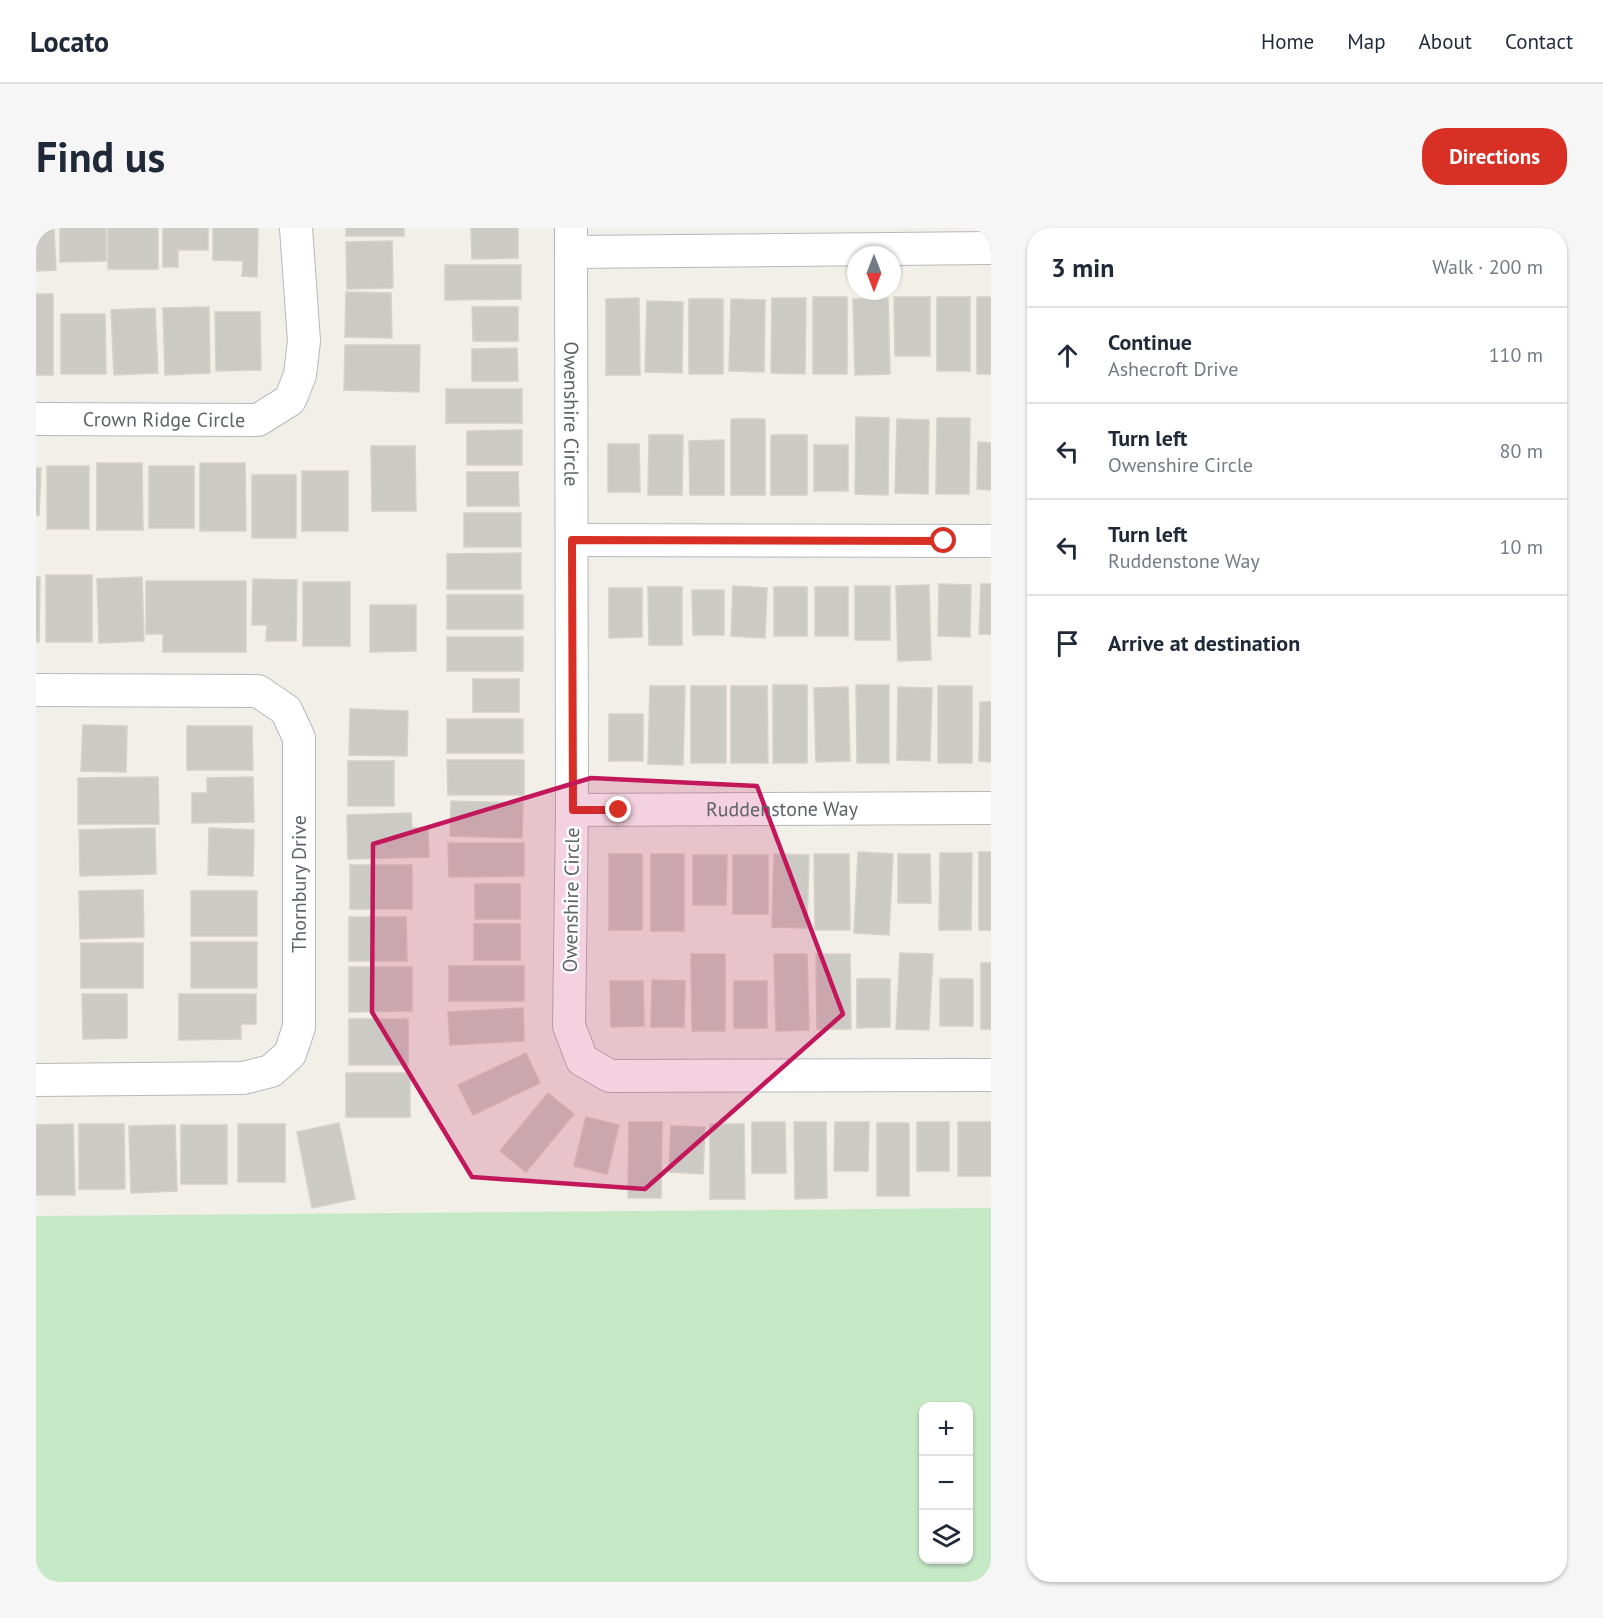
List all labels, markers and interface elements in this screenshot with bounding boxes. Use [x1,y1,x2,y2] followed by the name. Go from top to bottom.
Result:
[30,23,109,60] text: Locato
[1261,28,1314,55] text: Home
[1347,28,1386,55] text: Map
[1419,28,1472,55] text: About
[1505,28,1573,55] text: Contact
[1422,128,1567,185] button: Directions
[36,129,165,184] text: Find us
[847,246,901,300] north arrow
[1051,251,1114,284] text: 3 min
[1432,254,1543,280] text: Walk · 200 m
[1108,328,1192,356] text: Continue
[1051,339,1084,372] icon: ahead
[558,341,584,487] street label: Owenshire Circle
[1489,342,1543,368] text: 110 m
[1108,356,1238,382] text: Ashecroft Drive
[83,406,245,433] street label: Crown Ridge Circle
[1108,424,1188,452] text: Turn left
[1051,435,1084,468] icon: left
[1500,438,1543,464] text: 80 m
[1108,452,1253,478] text: Owenshire Circle
[1108,520,1188,548] text: Turn left
[930,527,956,553] route start
[1051,531,1084,564] icon: left
[1500,534,1543,560] text: 10 m
[1108,548,1260,574] text: Ruddenstone Way
[1051,627,1084,660] icon: arrive
[1108,629,1300,657] text: Arrive at destination
[605,796,631,822] route end
[706,796,859,822] street label: Ruddenstone Way
[286,815,312,953] street label: Thornbury Drive
[557,827,585,973] street label: Owenshire Circle
[919,1402,973,1564] map controls
[919,1402,973,1456] button: +
[919,1456,973,1510] button: −
[919,1510,973,1564] button: layers

